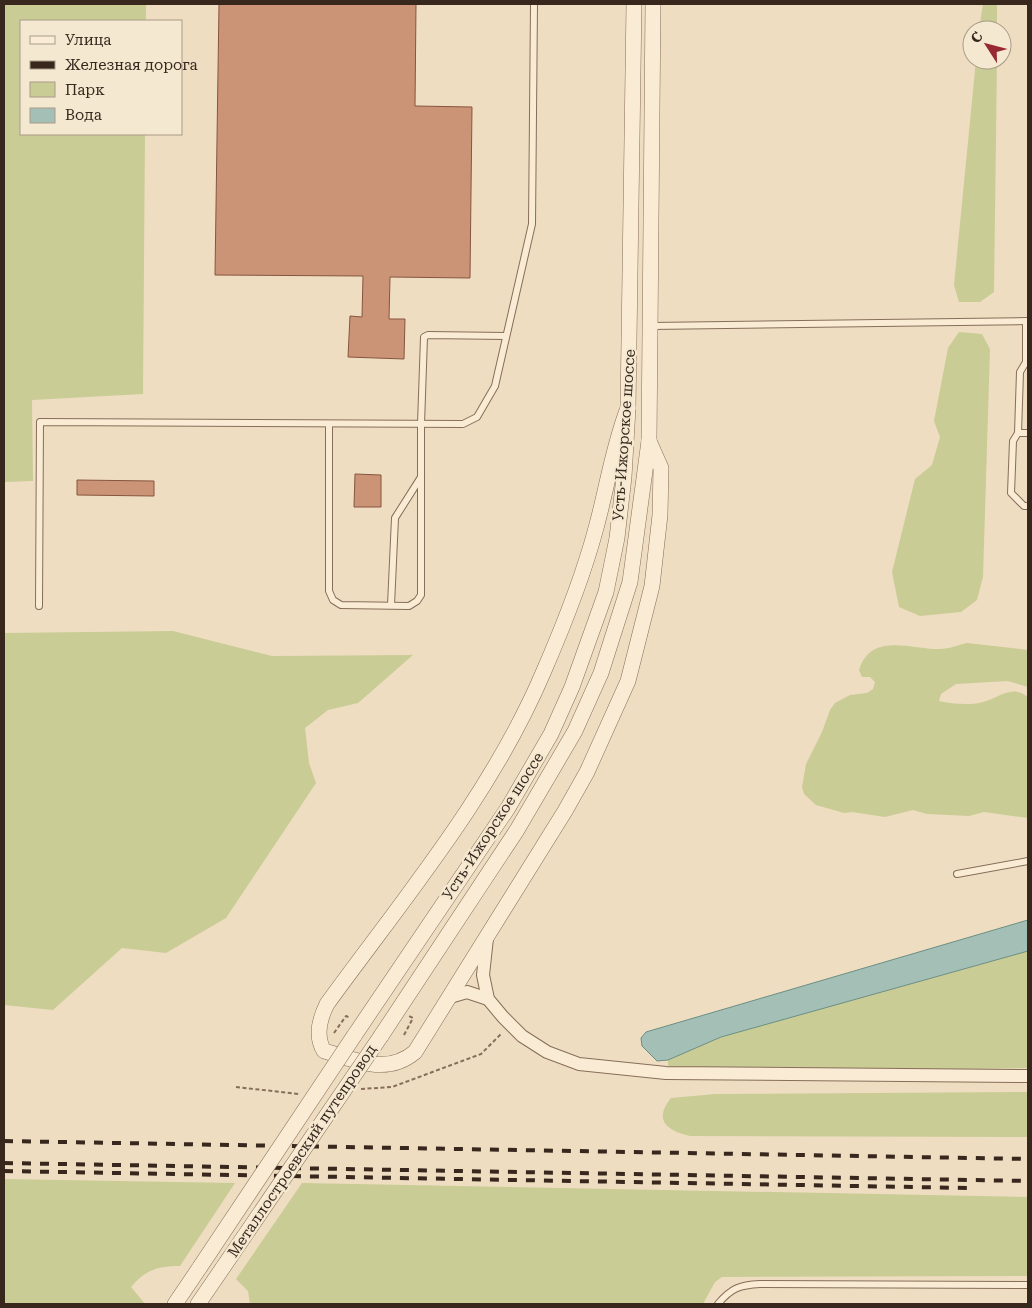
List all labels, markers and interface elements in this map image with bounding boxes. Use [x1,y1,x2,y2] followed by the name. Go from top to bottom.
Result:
[20,20,182,135] legend
[962,20,1012,70] north arrow
[967,29,986,46] text: С
[65,31,111,49] text: Улица
[65,56,198,74] text: Железная дорога
[65,81,105,99] text: Парк
[65,106,102,124] text: Вода
[609,348,639,522] street label: Усть-Ижорское шоссе
[439,749,547,903] street label: Усть-Ижорское шоссе
[224,1041,380,1261] street label: Металлостроевский путепровод

